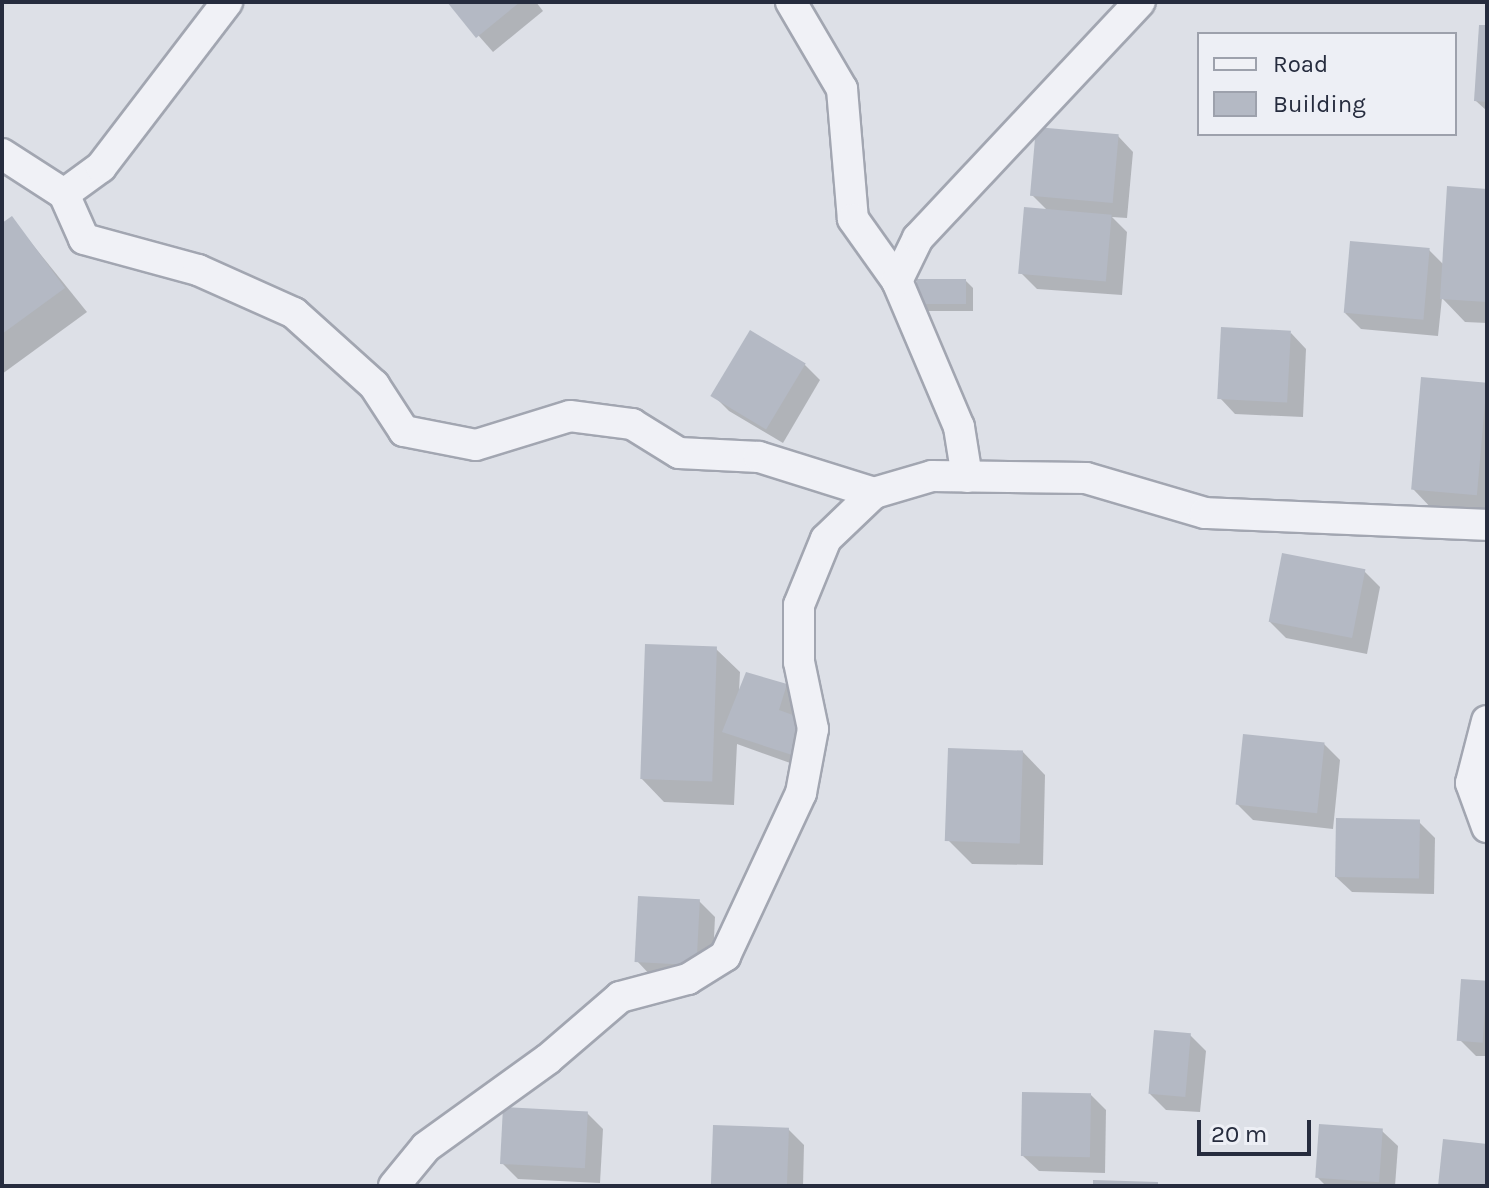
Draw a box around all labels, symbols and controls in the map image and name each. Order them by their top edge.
legend [1197,32,1457,136]
text: Road [1273,50,1328,78]
text: Building [1273,90,1366,118]
scale bar [1201,1104,1315,1154]
text: 20 m [1211,1120,1267,1148]

